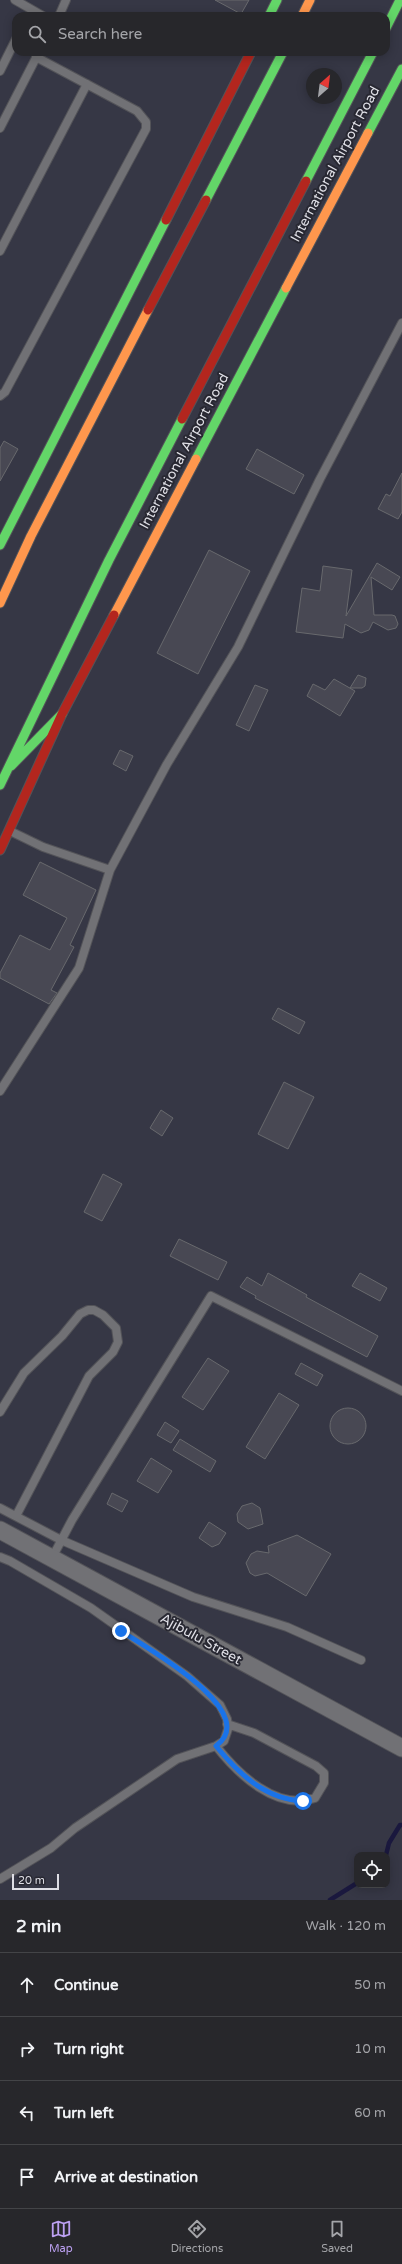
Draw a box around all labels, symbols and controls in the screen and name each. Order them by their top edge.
search box [12,12,390,56]
icon: search [26,23,48,45]
text: Search here [58,25,142,43]
north arrow [306,68,342,104]
street label: International Airport Road [287,83,383,245]
street label: International Airport Road [136,370,232,532]
street label: Ajibulu Street [157,1610,245,1669]
route end [112,1622,130,1640]
route start [294,1792,312,1810]
map controls [354,1852,390,1888]
button: locate [354,1852,390,1888]
scale bar [12,1872,59,1891]
text: 20 m [18,1874,45,1887]
text: 2 min [16,1916,61,1937]
text: Walk · 120 m [306,1918,386,1934]
icon: ahead [16,1974,38,1996]
text: Continue [54,1976,118,1994]
text: 50 m [354,1977,386,1993]
icon: right [16,2038,38,2060]
text: Turn right [54,2040,124,2058]
text: 10 m [354,2041,386,2057]
icon: left [16,2102,38,2124]
text: Turn left [54,2104,114,2122]
text: 60 m [354,2105,386,2121]
icon: arrive [16,2166,38,2188]
text: Arrive at destination [54,2168,198,2186]
tab: Map [49,2218,73,2255]
tab: Directions [171,2218,223,2255]
tab: Saved [321,2218,353,2255]

